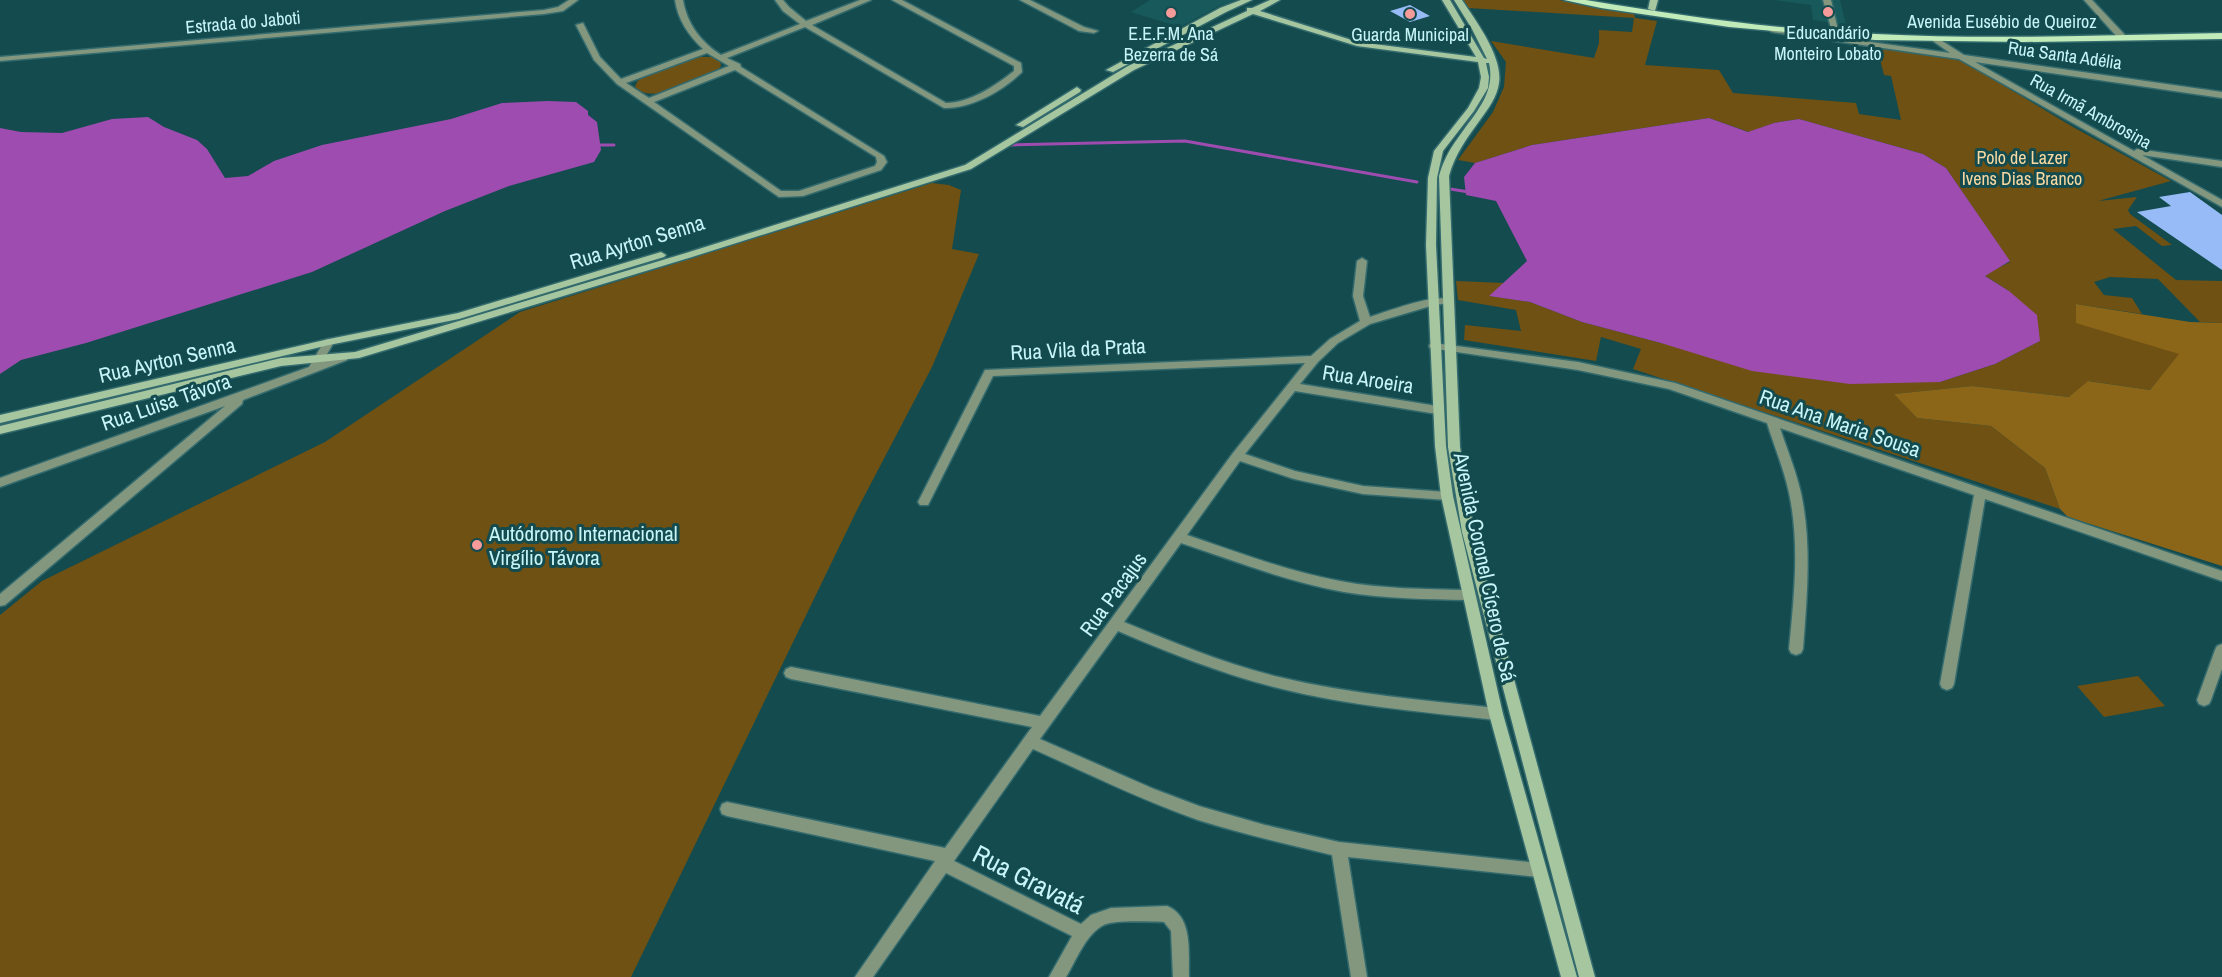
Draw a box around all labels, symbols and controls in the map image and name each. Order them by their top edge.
street label: Estrada do Jaboti [184,5,302,39]
marker: Educandário Monteiro Lobato [1821,5,1835,19]
marker: E.E.F.M. Ana Bezerra de Sá [1164,6,1178,20]
marker: Guarda Municipal [1403,7,1417,21]
street label: Avenida Eusébio de Queiroz [1906,9,2097,34]
place label: Educandário Monteiro Lobato [1774,20,1882,66]
place label: E.E.F.M. Ana Bezerra de Sá [1124,21,1218,67]
place label: Guarda Municipal [1351,22,1469,47]
street label: Rua Santa Adélia [2006,35,2124,75]
street label: Rua Irmã Ambrosina [2026,67,2156,155]
park label: Polo de Lazer Ivens Dias Branco [1962,145,2082,191]
street label: Rua Ayrton Senna [566,208,708,276]
street label: Rua Ayrton Senna [96,330,239,390]
street label: Rua Vila da Prata [1010,331,1147,367]
street label: Rua Aroeira [1320,357,1416,401]
street label: Rua Luisa Távora [97,366,235,438]
street label: Rua Ana Maria Sousa [1756,382,1925,464]
street label: Avenida Coronel Cícero de Sá [1446,449,1524,685]
place label: Autódromo Internacional Virgílio Távora [488,519,678,572]
marker: Autódromo Internacional Virgílio Távora [470,538,484,552]
street label: Rua Pacajus [1073,546,1153,642]
street label: Rua Gravatá [967,836,1091,922]

